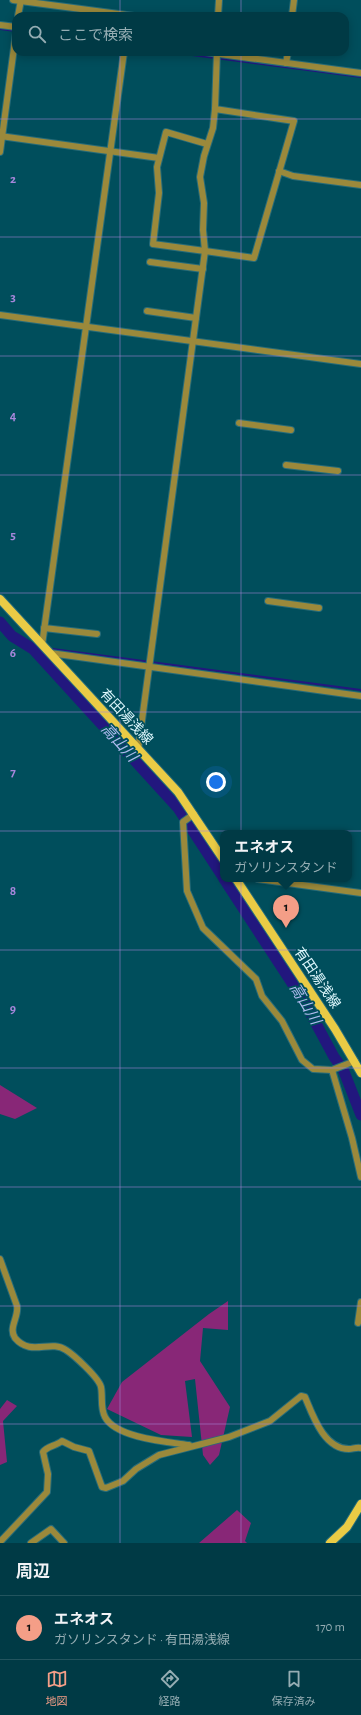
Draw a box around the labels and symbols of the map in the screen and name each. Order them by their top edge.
text: 2 [10,173,16,186]
text: 3 [10,291,16,304]
text: 4 [10,410,17,423]
text: 5 [10,529,16,542]
text: 6 [10,647,16,660]
street label: 有田湯浅線 [97,685,156,747]
water label: 高山川 [98,721,142,766]
text: 7 [10,766,16,779]
your location [206,772,226,792]
text: 8 [10,885,16,898]
pin: 1 [273,895,299,928]
street label: 有田湯浅線 [292,944,344,1011]
water label: 高山川 [287,980,325,1029]
text: 9 [10,1003,16,1016]

